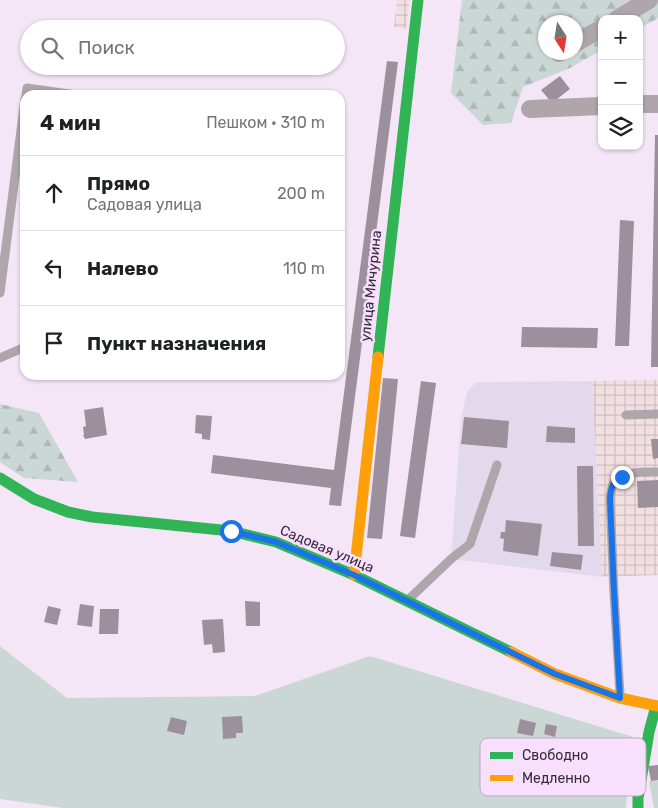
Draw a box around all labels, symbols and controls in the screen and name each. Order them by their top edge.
north arrow [538,15,583,60]
map controls [598,15,643,150]
button: + [598,15,643,60]
search box [20,20,345,75]
icon: search [38,34,66,62]
text: Поиск [78,36,135,59]
button: − [598,60,643,105]
button: layers [598,105,643,150]
text: 4 мин [40,110,101,135]
text: Пешком · 310 m [206,113,325,132]
text: Прямо [87,172,150,195]
icon: ahead [40,179,68,207]
text: 200 m [277,184,325,203]
text: Садовая улица [87,195,202,214]
street label: улица Мичурина [357,229,385,343]
icon: left [40,254,68,282]
text: Налево [87,257,159,280]
text: 110 m [283,259,325,278]
icon: arrive [40,329,68,357]
text: Пункт назначения [87,332,266,355]
route end [611,466,634,489]
route start [220,520,243,543]
street label: Садовая улица [277,522,377,576]
legend [480,738,646,796]
text: Свободно [522,747,588,764]
text: Медленно [522,770,590,787]

